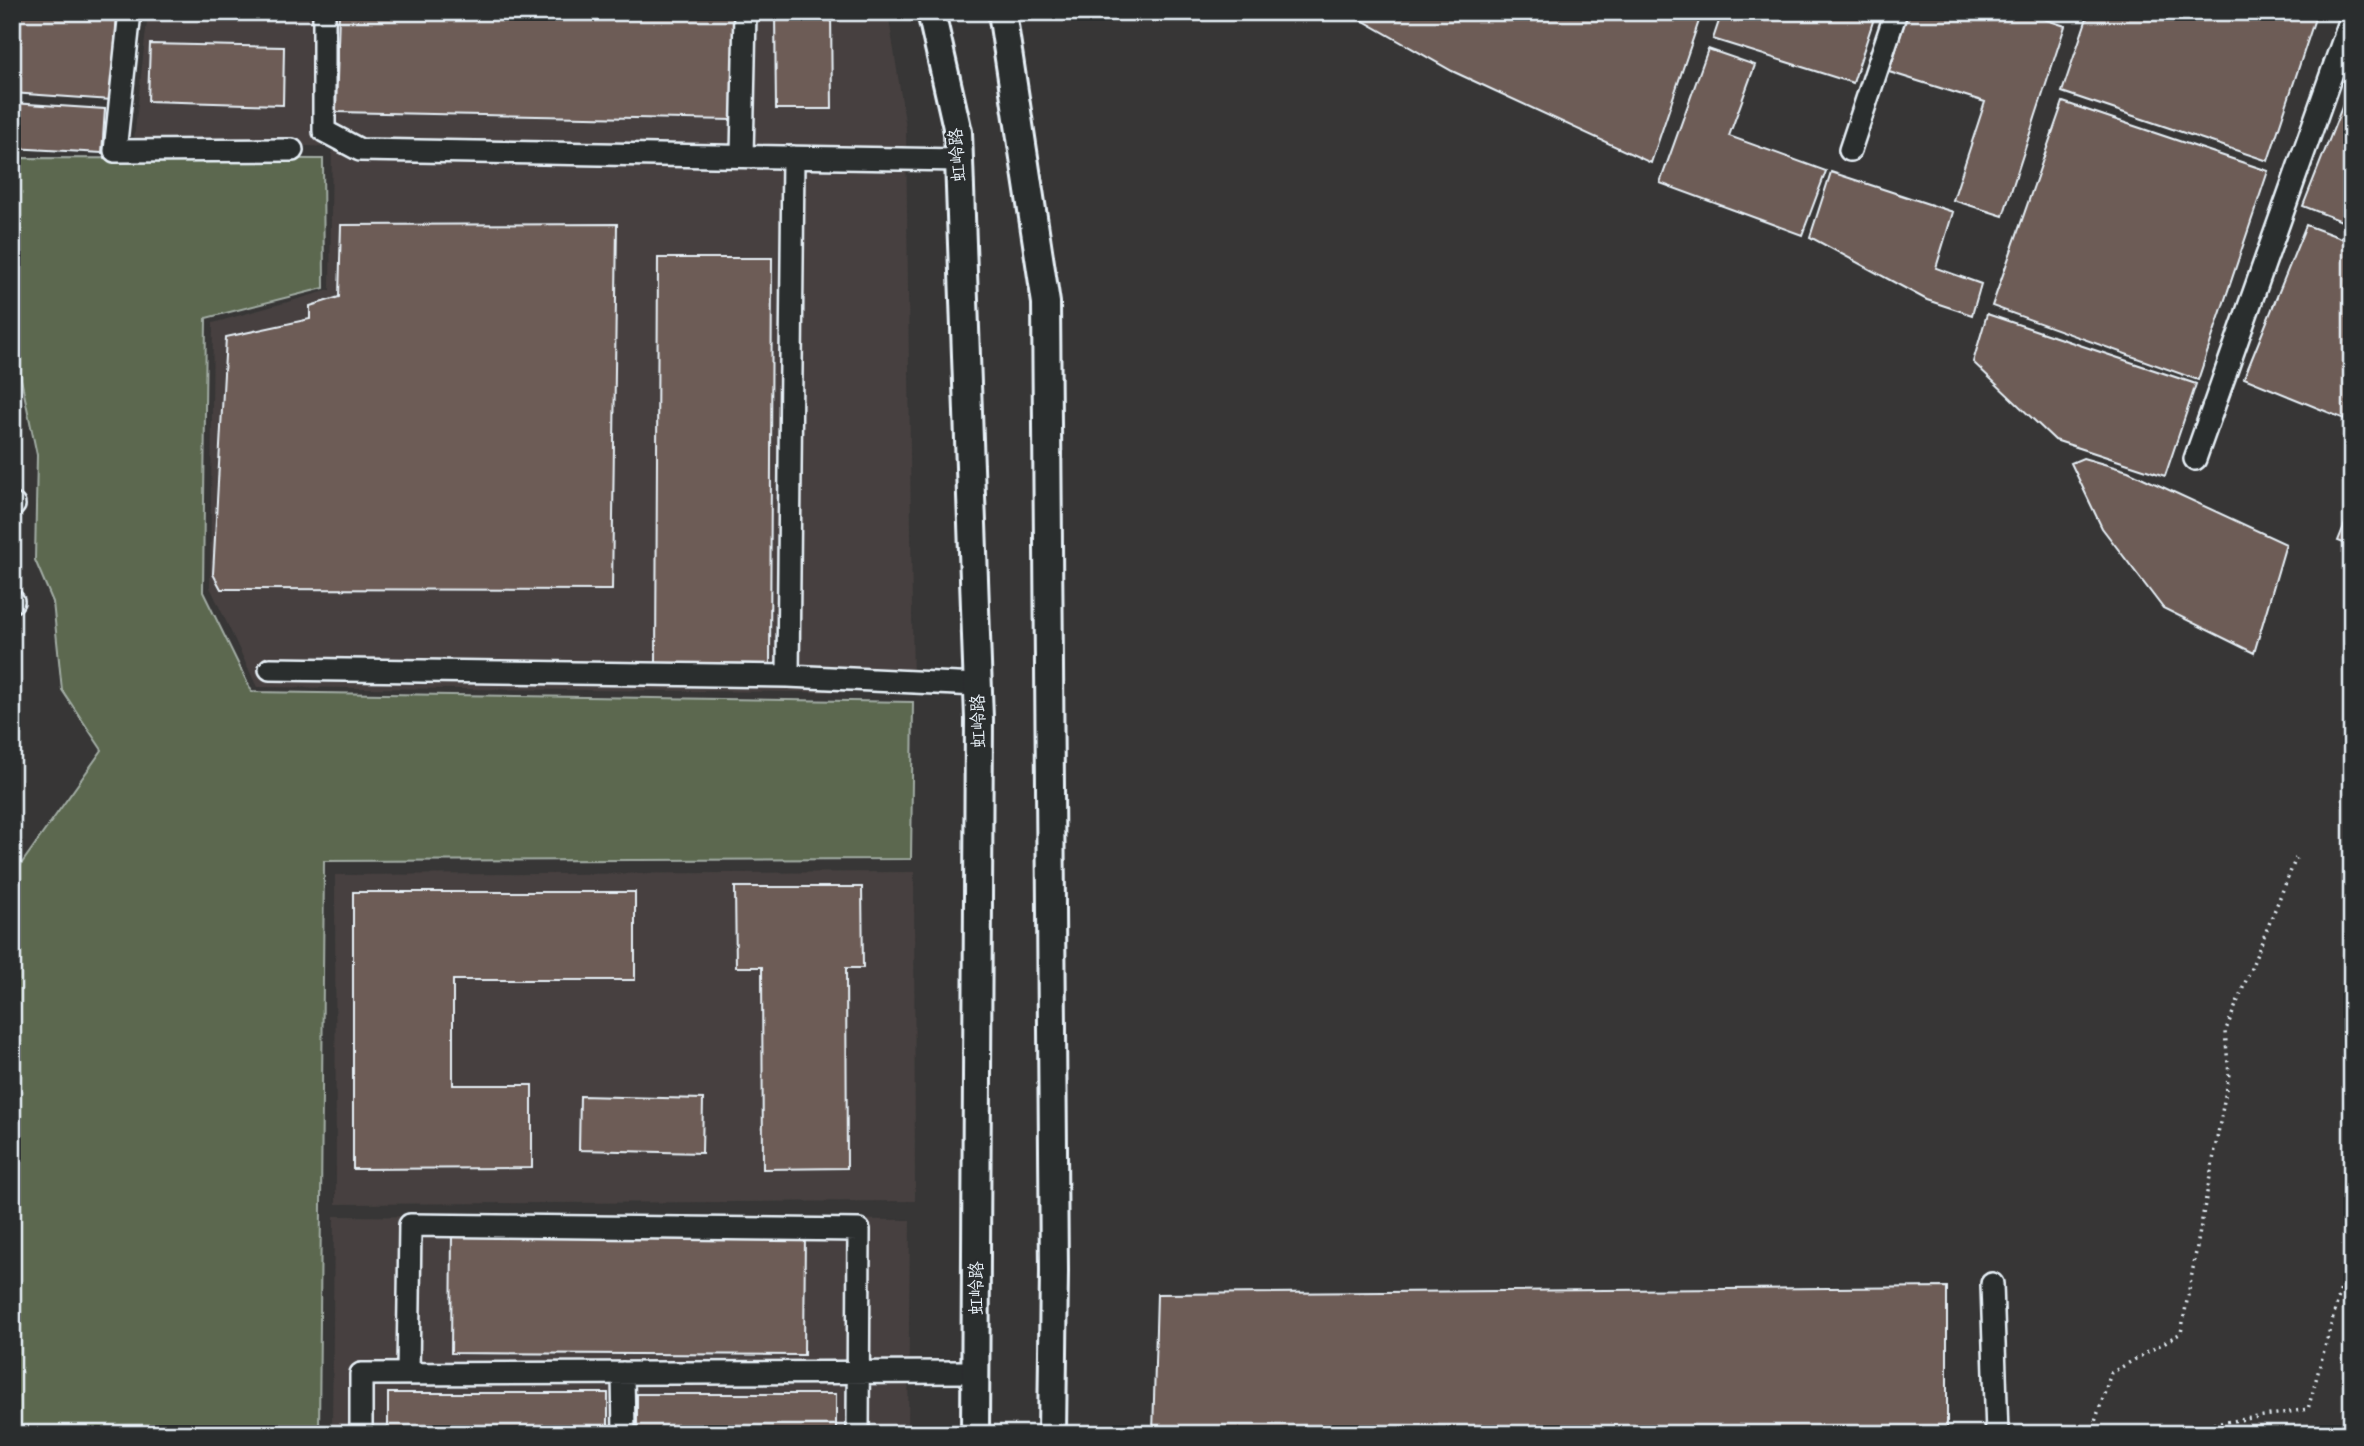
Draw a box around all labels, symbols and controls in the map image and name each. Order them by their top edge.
street label: 虹岭路 [943,127,971,183]
street label: 虹岭路 [966,694,990,748]
street label: 虹岭路 [964,1261,988,1315]

